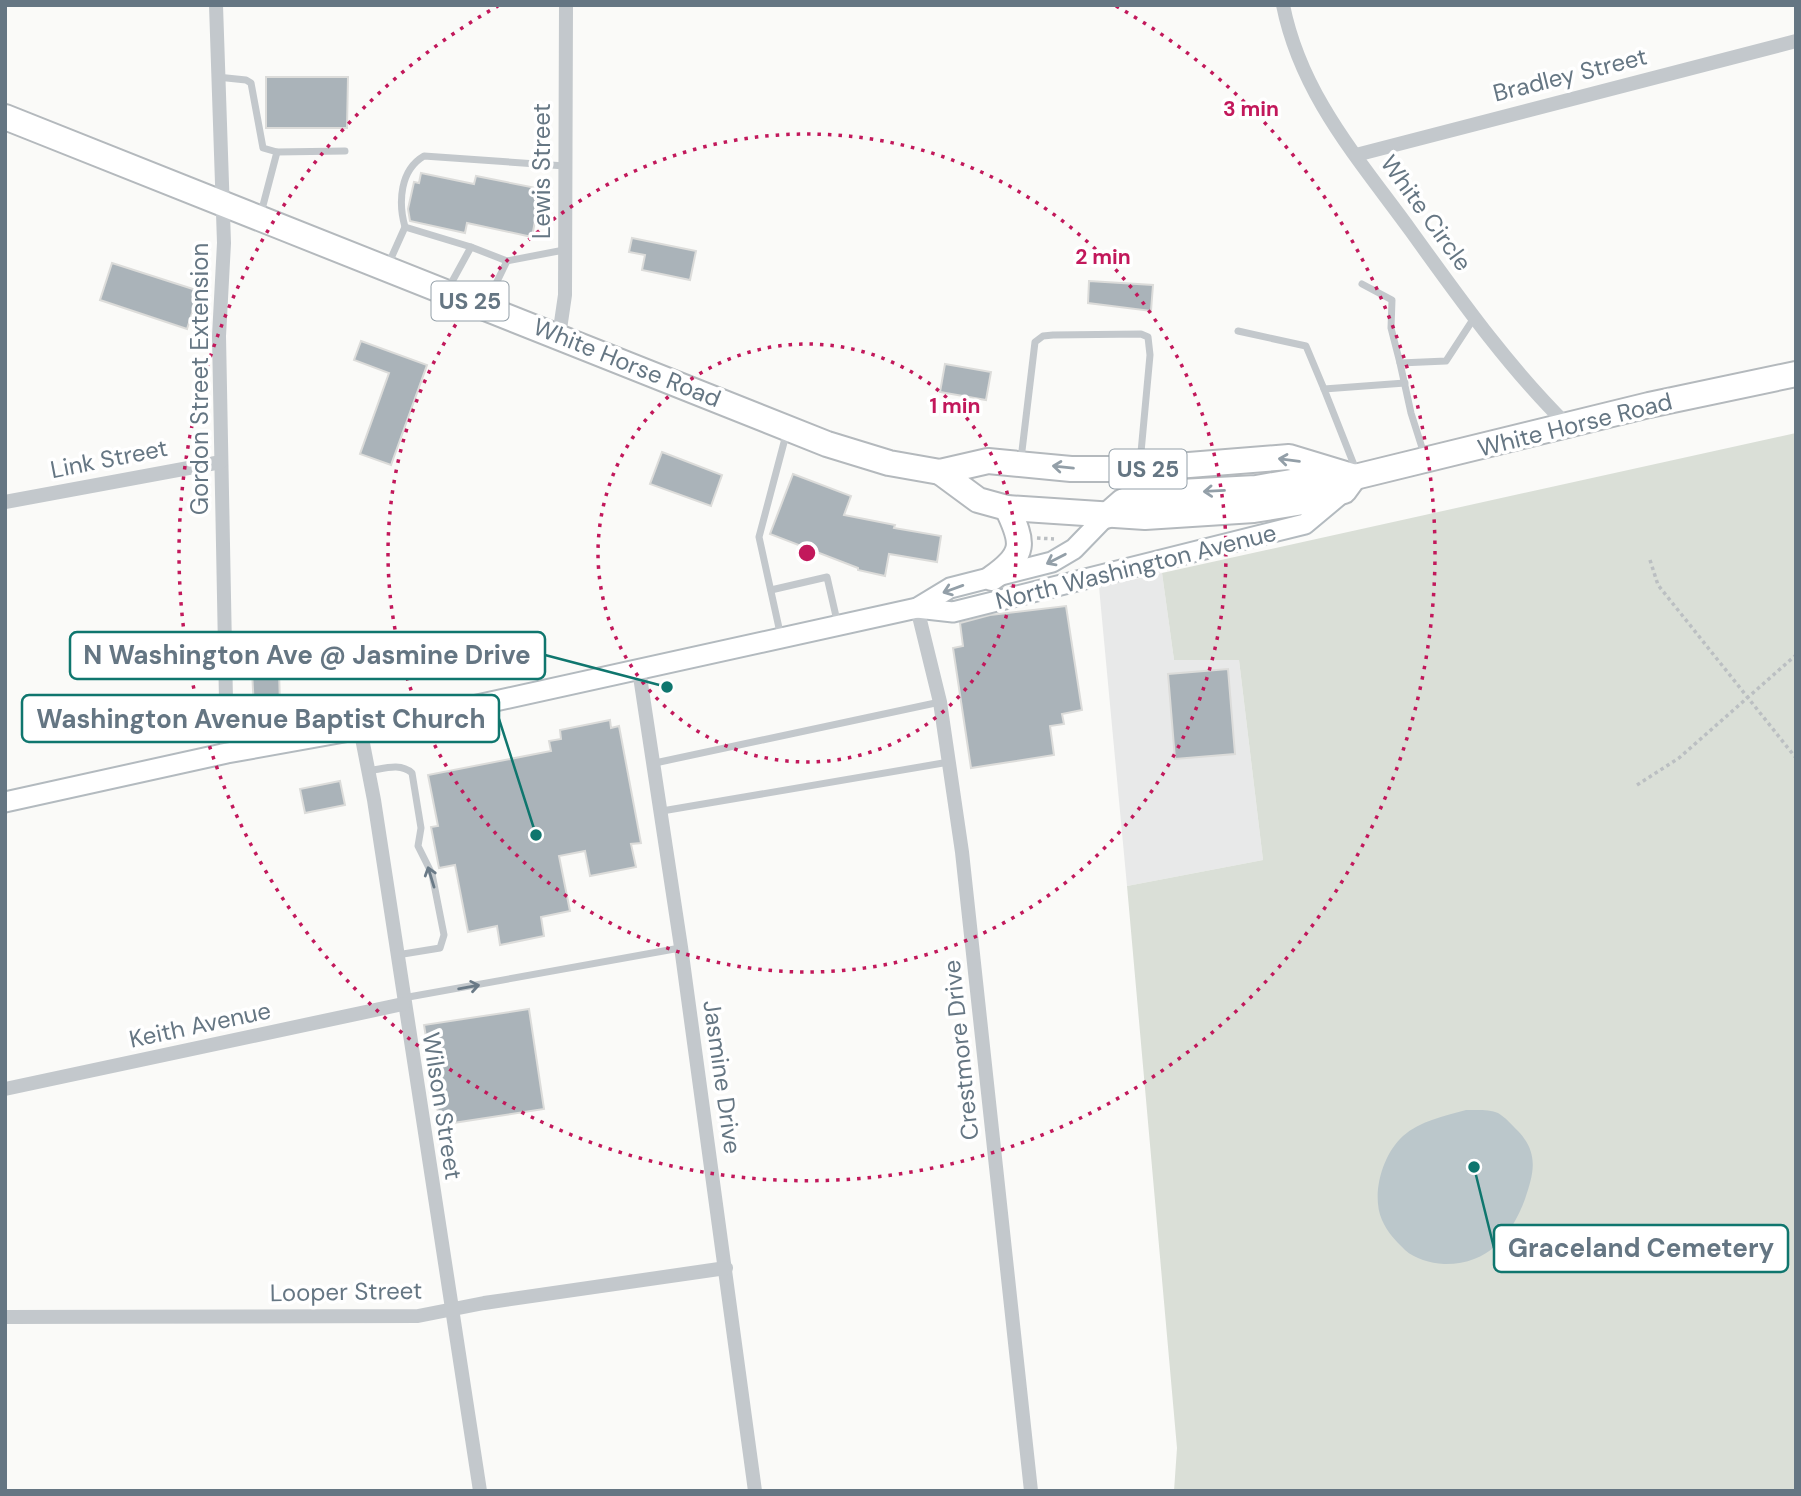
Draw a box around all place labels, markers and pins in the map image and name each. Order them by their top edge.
centre of rings [795,541,819,565]
callout: N Washington Ave @ Jasmine Drive [70,632,545,679]
callout: Washington Avenue Baptist Church [22,695,499,742]
callout: Graceland Cemetery [1494,1225,1788,1272]

